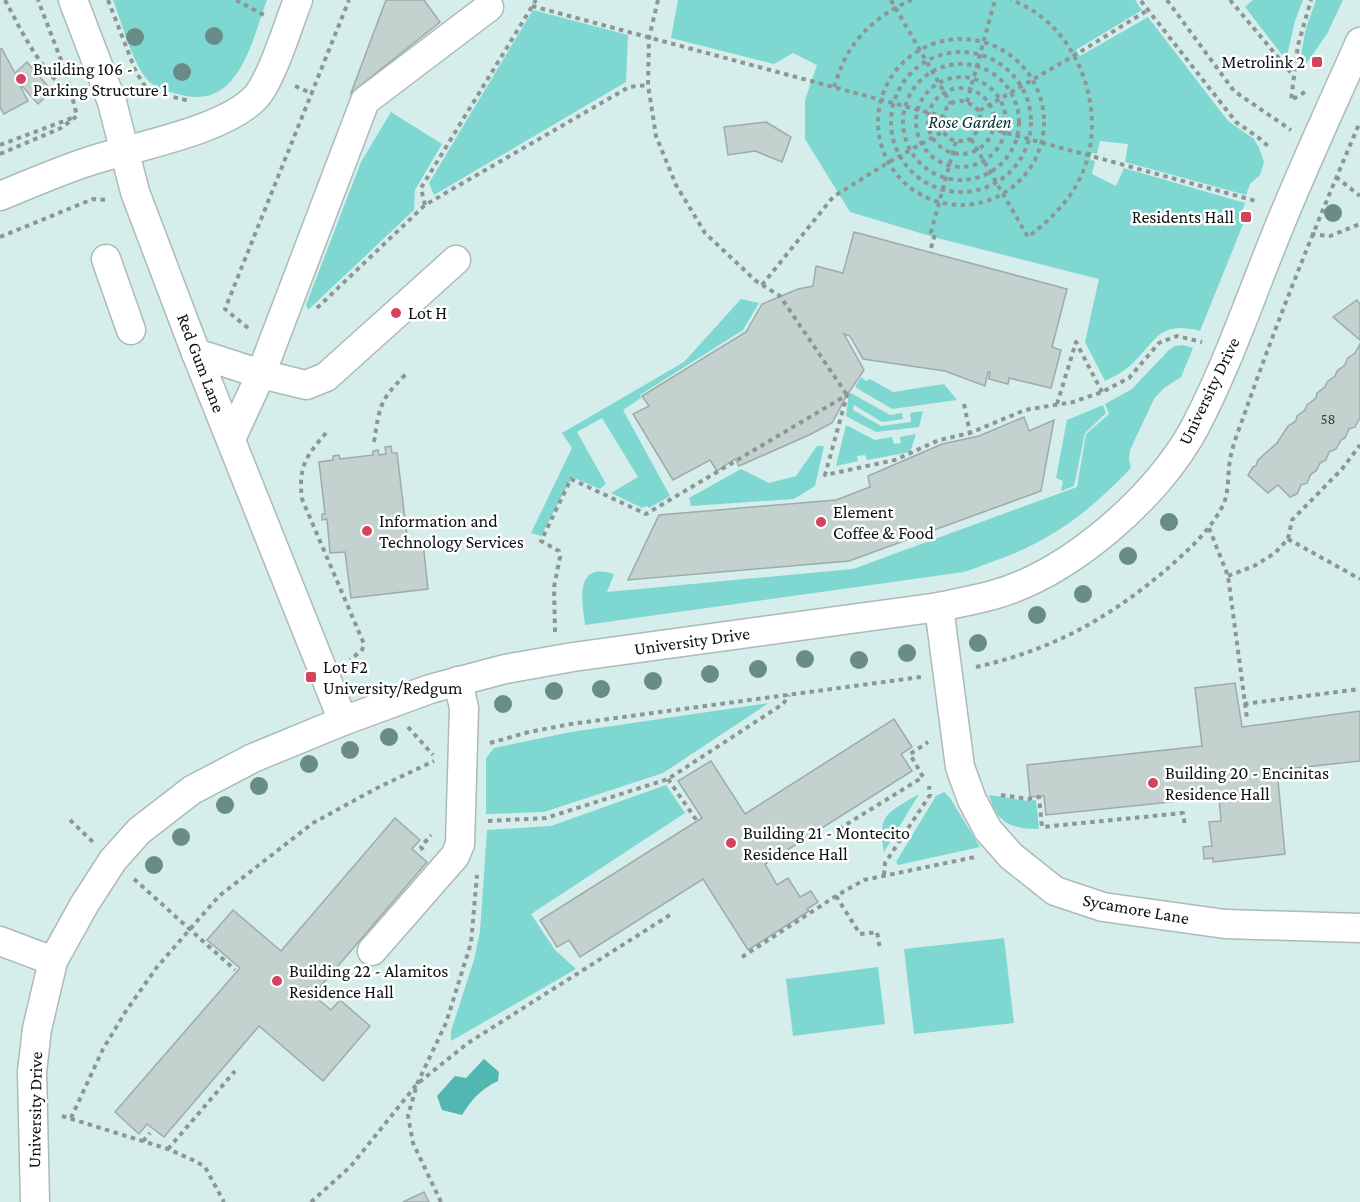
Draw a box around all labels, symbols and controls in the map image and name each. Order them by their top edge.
place label: Metrolink 2 [1222,52,1305,72]
marker: Metrolink 2 [1310,55,1324,69]
place label: Building 106 - Parking Structure 1 [33,59,168,100]
marker: Building 106 - Parking Structure 1 [14,72,28,86]
park label: Rose Garden [928,112,1012,132]
place label: Residents Hall [1132,207,1234,227]
marker: Residents Hall [1239,210,1253,224]
place label: Lot H [408,303,447,323]
marker: Lot H [389,306,403,320]
street label: Red Gum Lane [173,311,229,415]
street label: University Drive [1174,334,1244,448]
house number: 58 [1320,411,1336,427]
place label: Element Coffee & Food [833,502,934,543]
place label: Information and Technology Services [379,511,524,552]
marker: Element Coffee & Food [814,515,828,529]
marker: Information and Technology Services [360,524,374,538]
street label: University Drive [633,623,751,659]
place label: Lot F2 University/Redgum [323,657,463,698]
marker: Lot F2 University/Redgum [304,670,318,684]
place label: Building 20 - Encinitas Residence Hall [1165,763,1329,804]
marker: Building 20 - Encinitas Residence Hall [1146,776,1160,790]
place label: Building 21 - Montecito Residence Hall [743,823,910,864]
marker: Building 21 - Montecito Residence Hall [724,836,738,850]
street label: Sycamore Lane [1081,890,1191,928]
place label: Building 22 - Alamitos Residence Hall [289,961,448,1002]
marker: Building 22 - Alamitos Residence Hall [270,974,284,988]
street label: University Drive [24,1051,46,1169]

